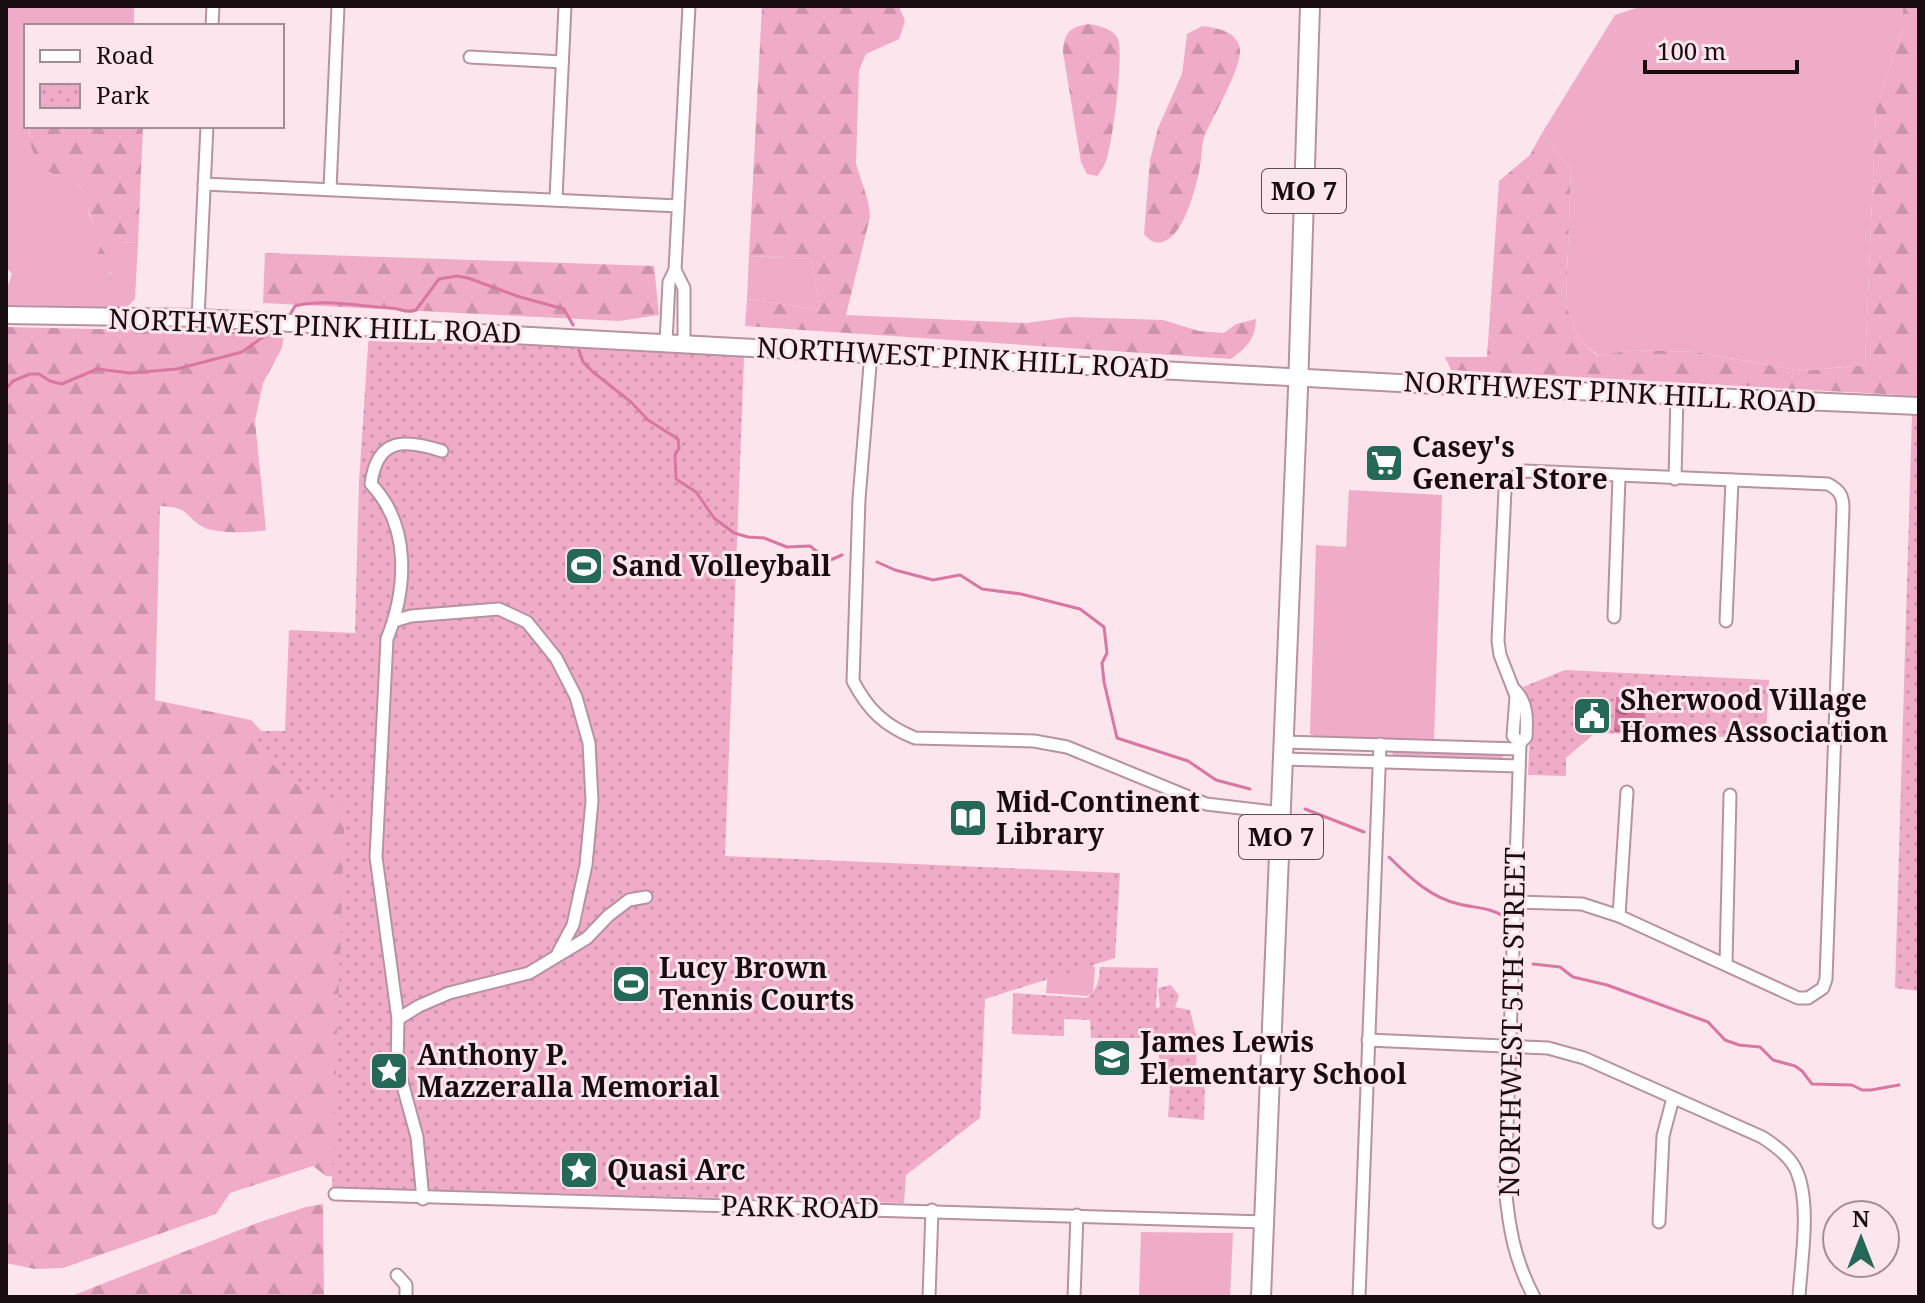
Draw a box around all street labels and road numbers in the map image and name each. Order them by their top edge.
road number: MO 7 [1262,169,1346,213]
street label: NORTHWEST PINK HILL ROAD [108,299,522,351]
street label: NORTHWEST PINK HILL ROAD [756,327,1170,387]
street label: NORTHWEST PINK HILL ROAD [1403,361,1817,421]
road number: MO 7 [1239,815,1323,859]
street label: NORTHWEST 5TH STREET [1489,847,1533,1197]
street label: PARK ROAD [720,1186,880,1226]

